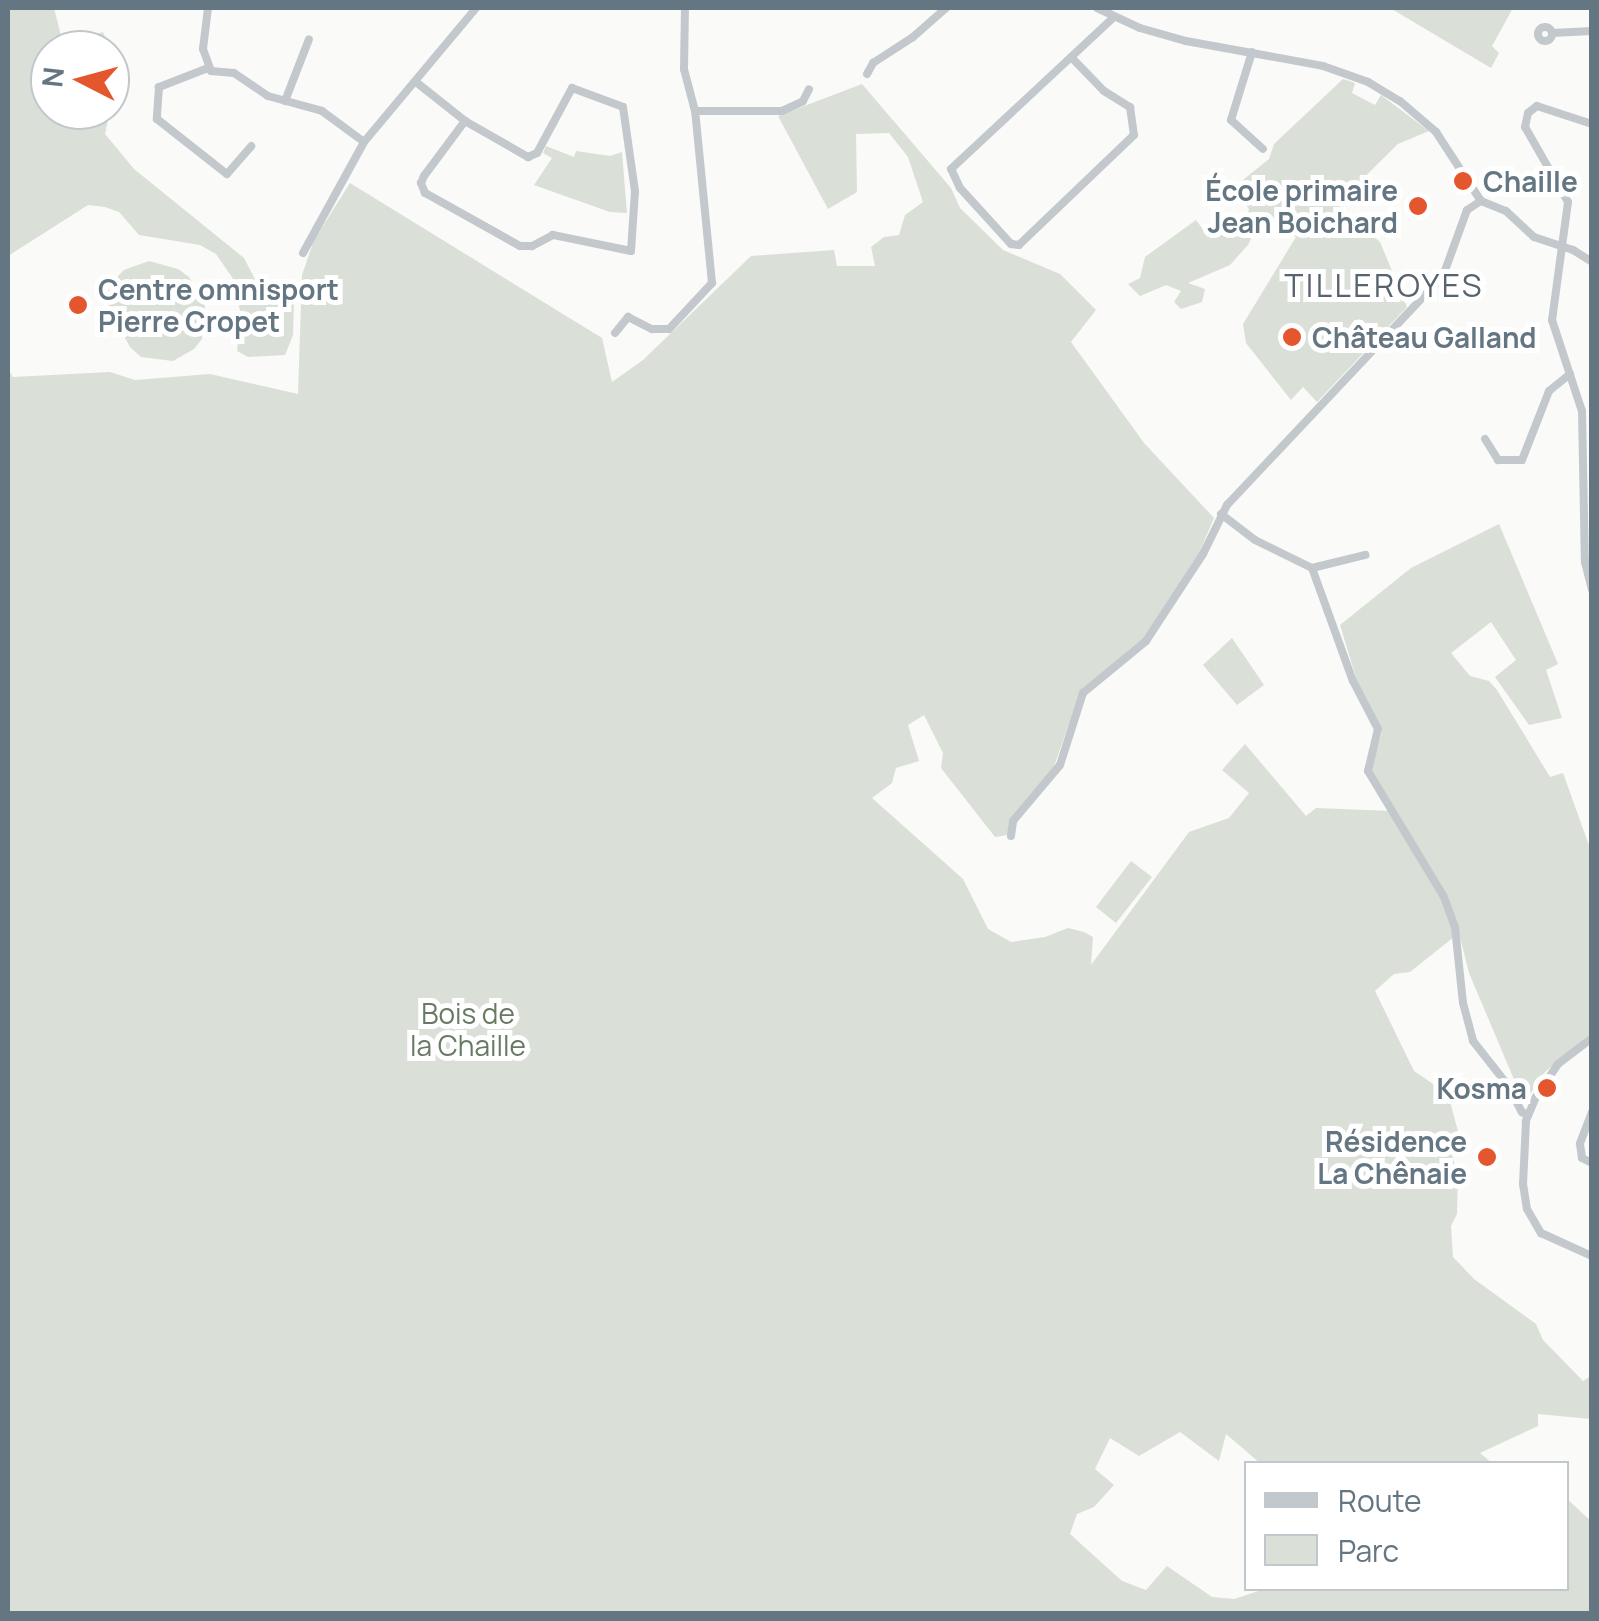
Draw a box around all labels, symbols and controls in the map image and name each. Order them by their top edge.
north arrow [30,30,130,130]
text: N [32,65,72,89]
place label: Chaille [1483,164,1578,198]
marker: Chaille [1452,170,1474,192]
place label: École primaire Jean Boichard [1205,173,1398,239]
marker: École primaire Jean Boichard [1407,195,1429,217]
district label: TILLEROYES [1284,266,1484,304]
place label: Centre omnisport Pierre Cropet [98,272,339,338]
marker: Centre omnisport Pierre Cropet [67,294,89,316]
place label: Château Galland [1312,320,1537,354]
marker: Château Galland [1281,326,1303,348]
park label: Bois de la Chaille [410,996,526,1062]
place label: Kosma [1437,1071,1527,1105]
marker: Kosma [1536,1077,1558,1099]
place label: Résidence La Chênaie [1317,1124,1467,1190]
marker: Résidence La Chênaie [1476,1146,1498,1168]
legend [1244,1461,1569,1591]
text: Route [1338,1480,1421,1521]
text: Parc [1338,1530,1399,1571]

